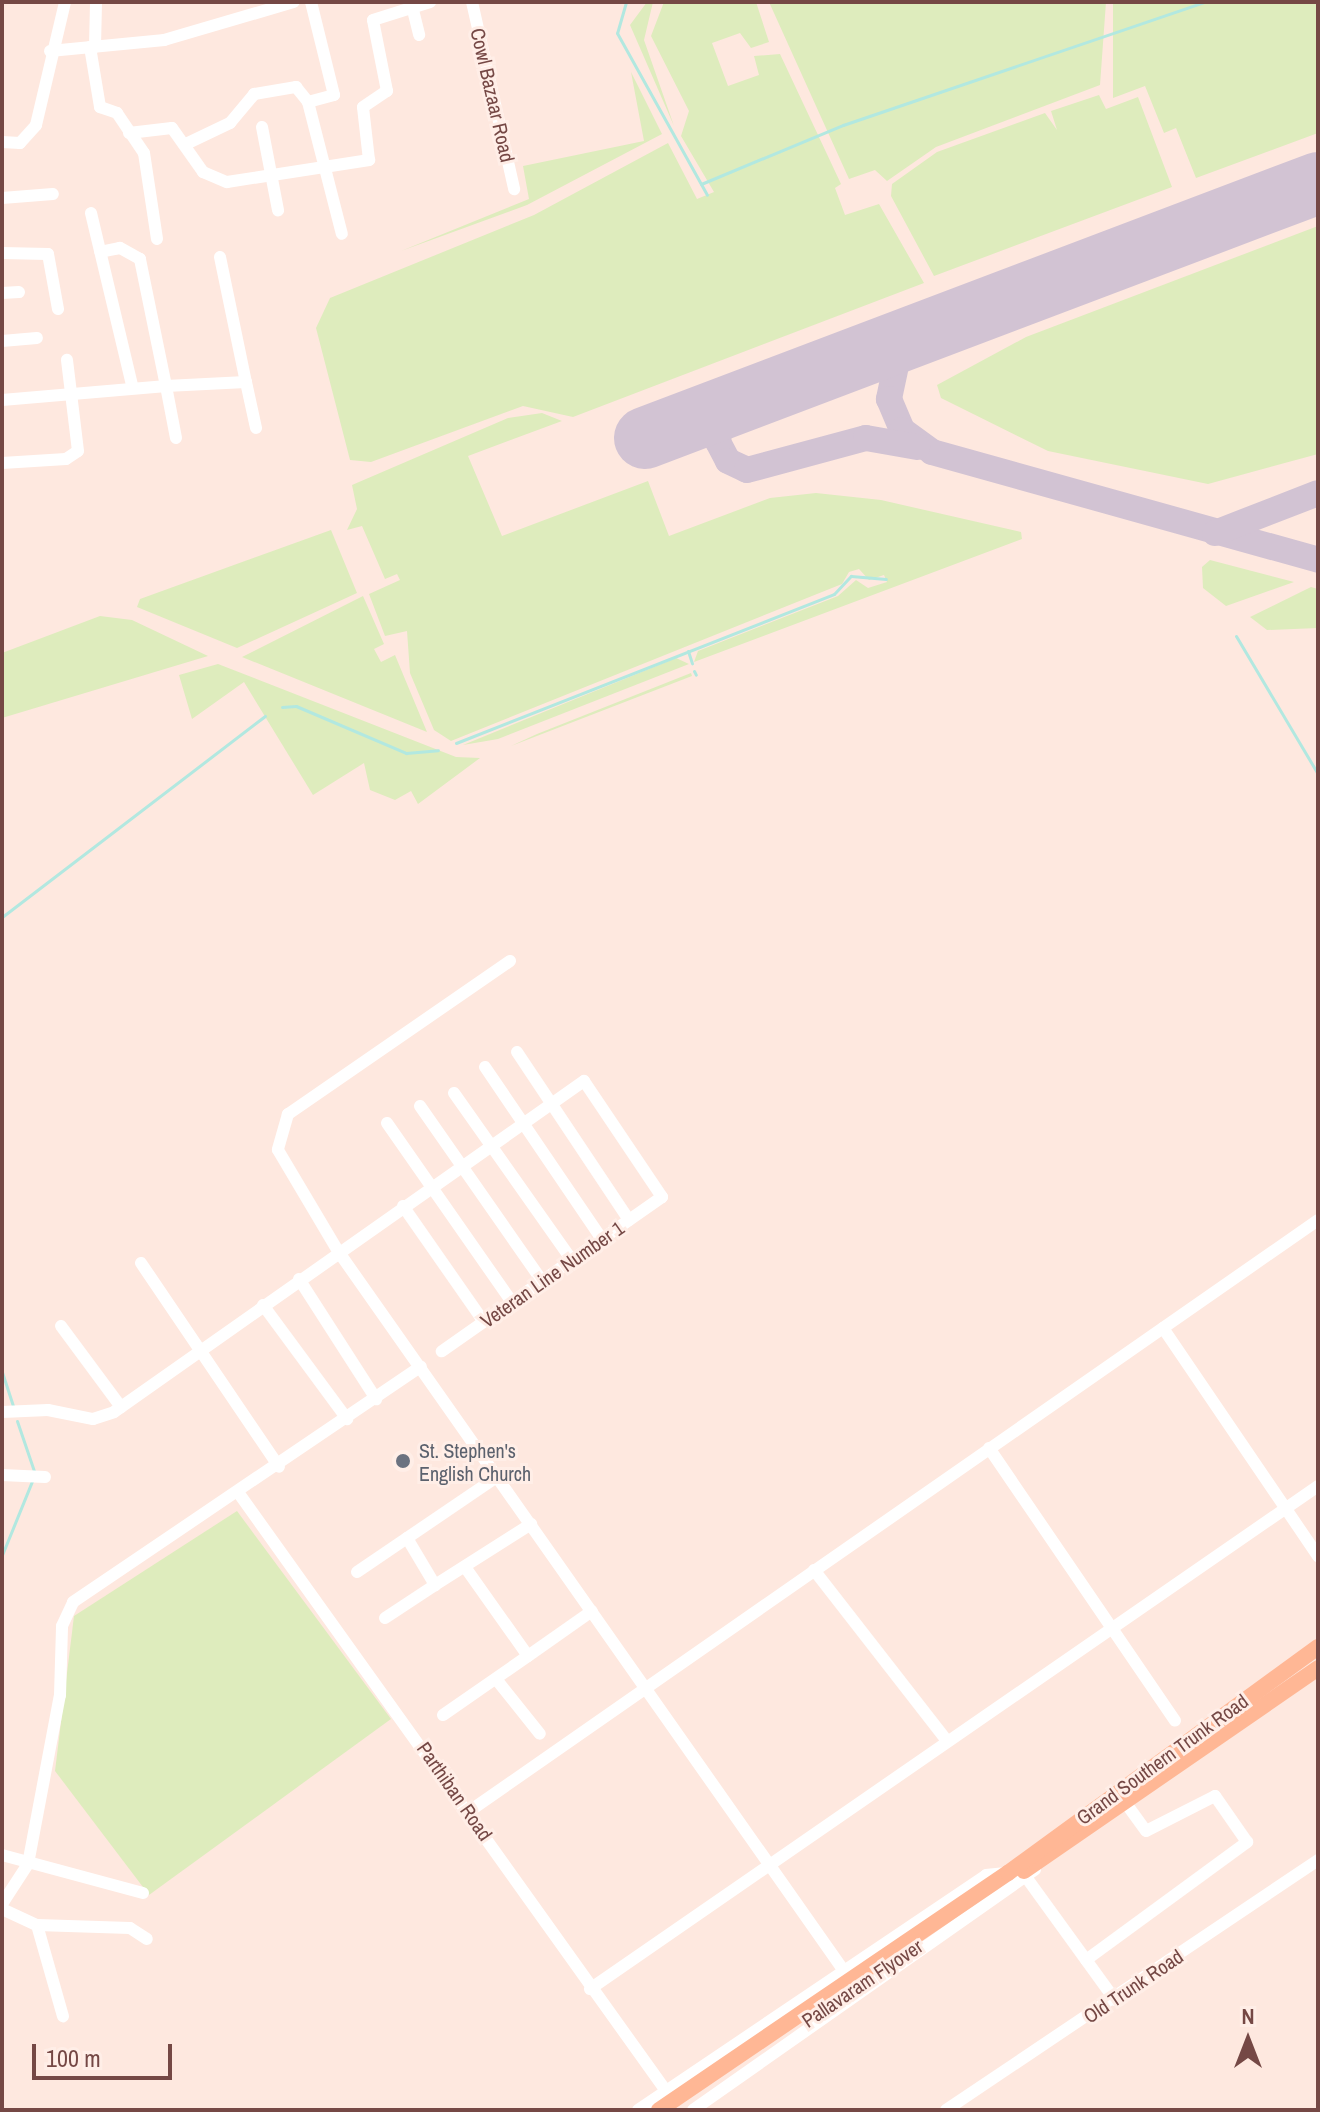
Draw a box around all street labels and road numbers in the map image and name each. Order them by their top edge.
street label: Cowl Bazaar Road [466,26,520,164]
street label: Veteran Line Number 1 [476,1216,628,1332]
street label: Grand Southern Trunk Road [1071,1689,1253,1829]
street label: Parthiban Road [412,1737,498,1845]
street label: Pallavaram Flyover [797,1934,927,2032]
street label: Old Trunk Road [1079,1944,1187,2028]

